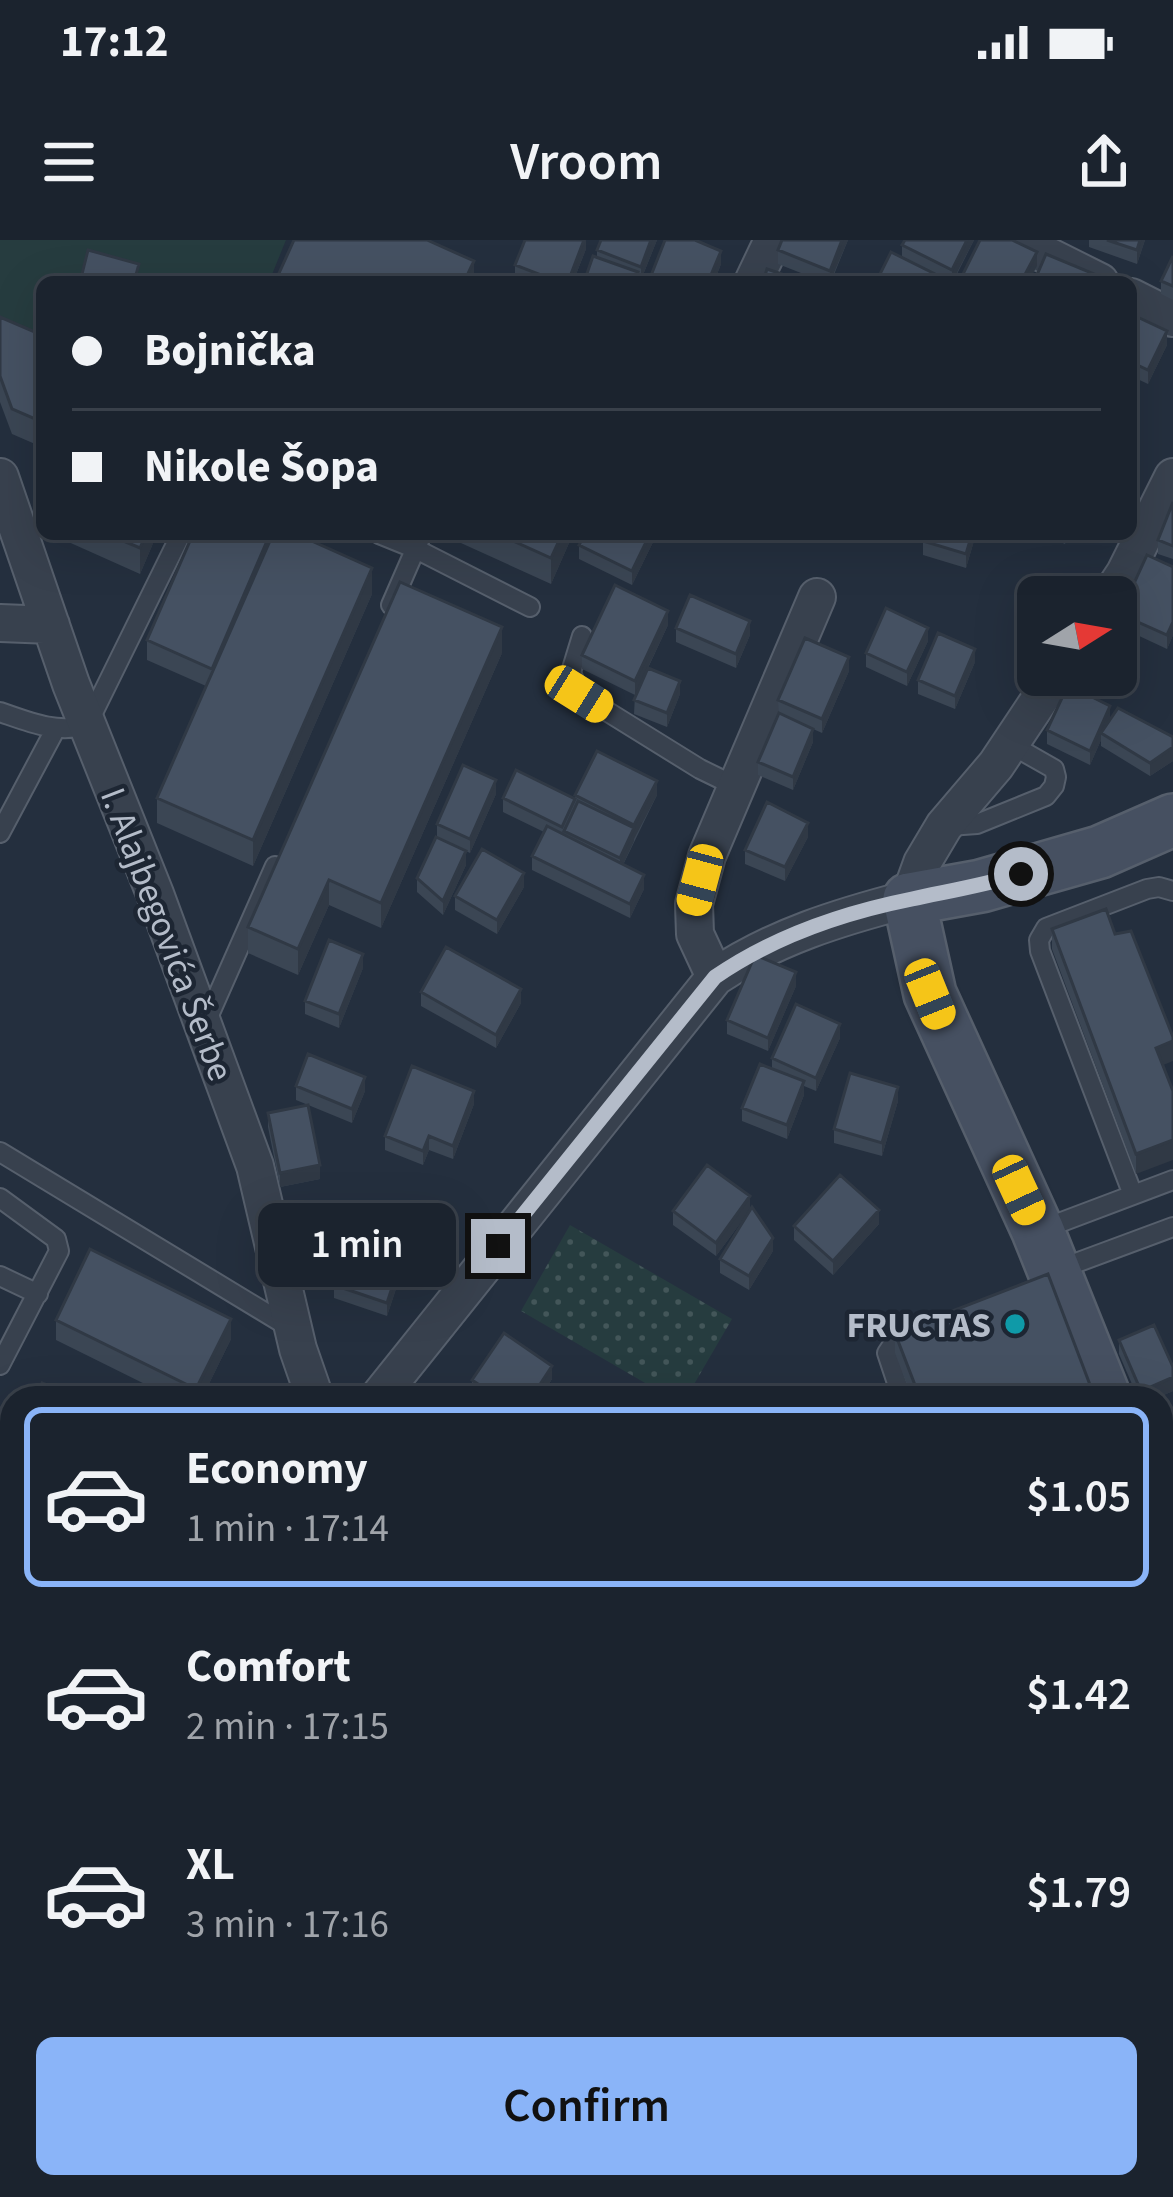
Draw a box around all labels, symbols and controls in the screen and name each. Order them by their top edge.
text: 17:12 [60,10,169,74]
text: Vroom [510,124,663,201]
icon: menu [36,129,102,195]
icon: share [1071,129,1137,195]
text: Bojnička [144,319,316,383]
text: Nikole Šopa [144,435,379,499]
north arrow [1017,576,1137,696]
map controls [1017,576,1137,696]
car [539,660,619,728]
street label: I. Alajbegovića Šerbe [87,781,246,1088]
car [673,841,727,919]
route start [994,847,1048,901]
car [900,954,960,1034]
car [987,1150,1051,1230]
callout: 1 min [258,1204,456,1288]
text: 1 min [311,1217,403,1273]
route end [471,1219,525,1273]
place label: FRUCTAS [846,1300,991,1351]
marker: FRUCTAS [1002,1311,1028,1337]
text: Economy [186,1437,368,1501]
icon: car [42,1443,150,1551]
text: $1.05 [1026,1465,1131,1529]
text: 1 min · 17:14 [186,1501,389,1557]
text: Comfort [186,1635,351,1699]
icon: car [42,1641,150,1749]
text: $1.42 [1026,1663,1131,1727]
text: 2 min · 17:15 [186,1699,389,1755]
text: XL [186,1833,235,1897]
icon: car [42,1839,150,1947]
text: $1.79 [1026,1861,1131,1925]
text: 3 min · 17:16 [186,1897,389,1953]
button: Confirm [36,2037,1137,2175]

